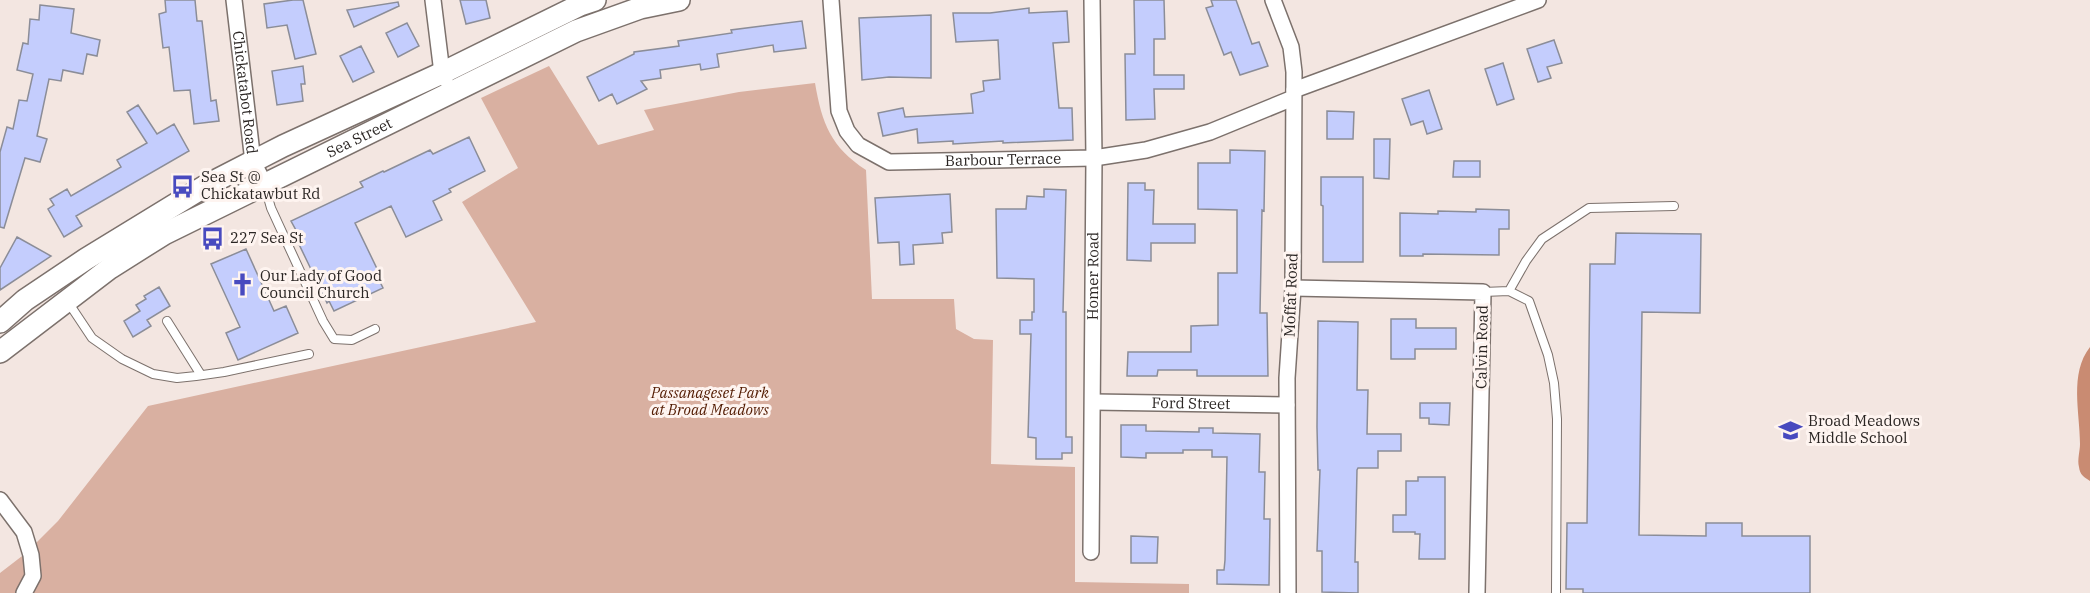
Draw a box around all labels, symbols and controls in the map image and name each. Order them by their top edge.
street label: Chickatabot Road [229,30,262,155]
street label: Sea Street [323,113,395,161]
street label: Barbour Terrace [945,149,1061,170]
place label: Sea St @ Chickatawbut Rd [201,167,320,203]
bus stop icon: Sea St @ Chickatawbut Rd [170,173,196,199]
bus stop icon: 227 Sea St [199,225,225,251]
place label: 227 Sea St [230,228,303,247]
street label: Homer Road [1083,232,1102,320]
street label: Moffat Road [1280,253,1301,337]
place label: Our Lady of Good Council Church [260,266,382,302]
church icon: Our Lady of Good Council Church [229,272,255,298]
street label: Calvin Road [1471,305,1492,389]
park label: Passanageset Park at Broad Meadows [650,383,769,419]
street label: Ford Street [1152,393,1230,413]
place label: Broad Meadows Middle School [1808,411,1920,447]
school or university icon: Broad Meadows Middle School [1777,417,1803,443]

